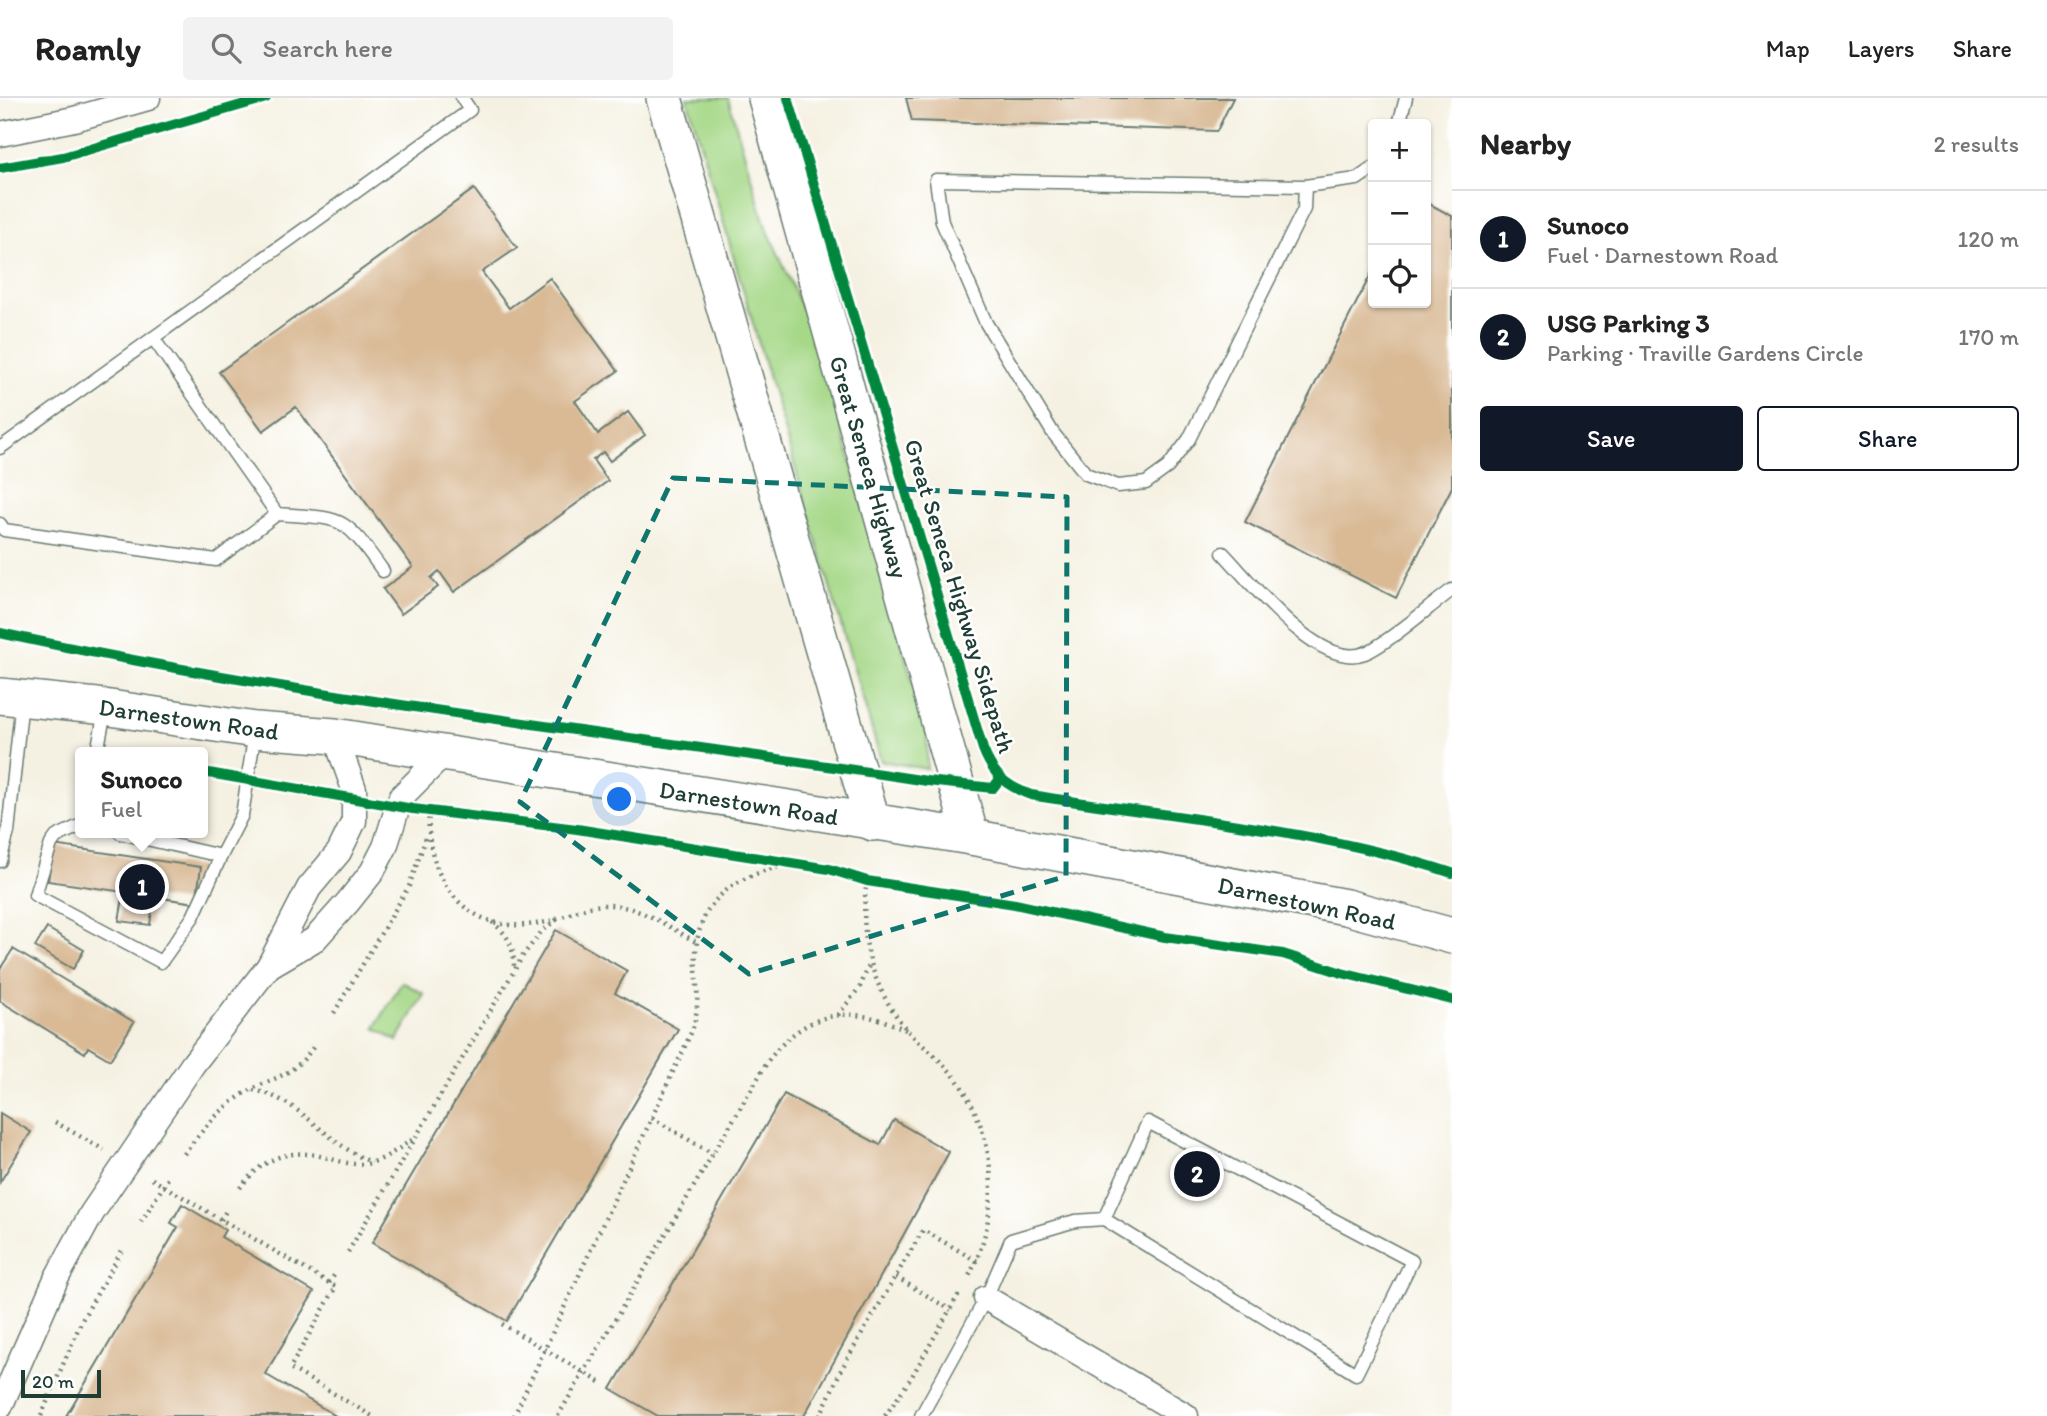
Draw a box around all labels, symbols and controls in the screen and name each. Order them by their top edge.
search box [183,17,673,80]
text: Roamly [35,29,141,68]
icon: search [207,29,245,67]
text: Search here [263,32,393,64]
text: Map [1766,34,1810,63]
text: Layers [1848,34,1915,63]
text: Share [1953,34,2012,63]
map controls [1368,119,1431,308]
button: + [1368,119,1431,182]
text: Nearby [1480,125,1571,162]
text: 2 results [1933,130,2019,158]
button: − [1368,182,1431,245]
text: Sunoco [1547,209,1629,241]
text: 1 [1498,225,1508,253]
text: 120 m [1958,225,2019,253]
text: Fuel · Darnestown Road [1547,241,1778,269]
button: locate [1368,245,1431,308]
text: USG Parking 3 [1547,307,1710,339]
text: 2 [1497,323,1509,351]
text: 170 m [1958,323,2019,351]
text: Parking · Traville Gardens Circle [1547,339,1863,367]
street label: Great Seneca Highway [823,352,915,582]
button: Save [1480,406,1743,471]
button: Share [1757,406,2019,471]
street label: Great Seneca Highway Sidepath [898,436,1022,757]
street label: Darnestown Road [97,692,281,746]
popup [75,747,208,838]
text: Sunoco [101,763,182,795]
street label: Darnestown Road [657,775,841,831]
your location [602,782,636,816]
text: Fuel [101,795,142,823]
pin: 1 [119,861,165,913]
street label: Darnestown Road [1215,870,1399,936]
pin: 2 [1174,1148,1220,1200]
scale bar [21,1367,102,1399]
text: 20 m [32,1370,74,1393]

